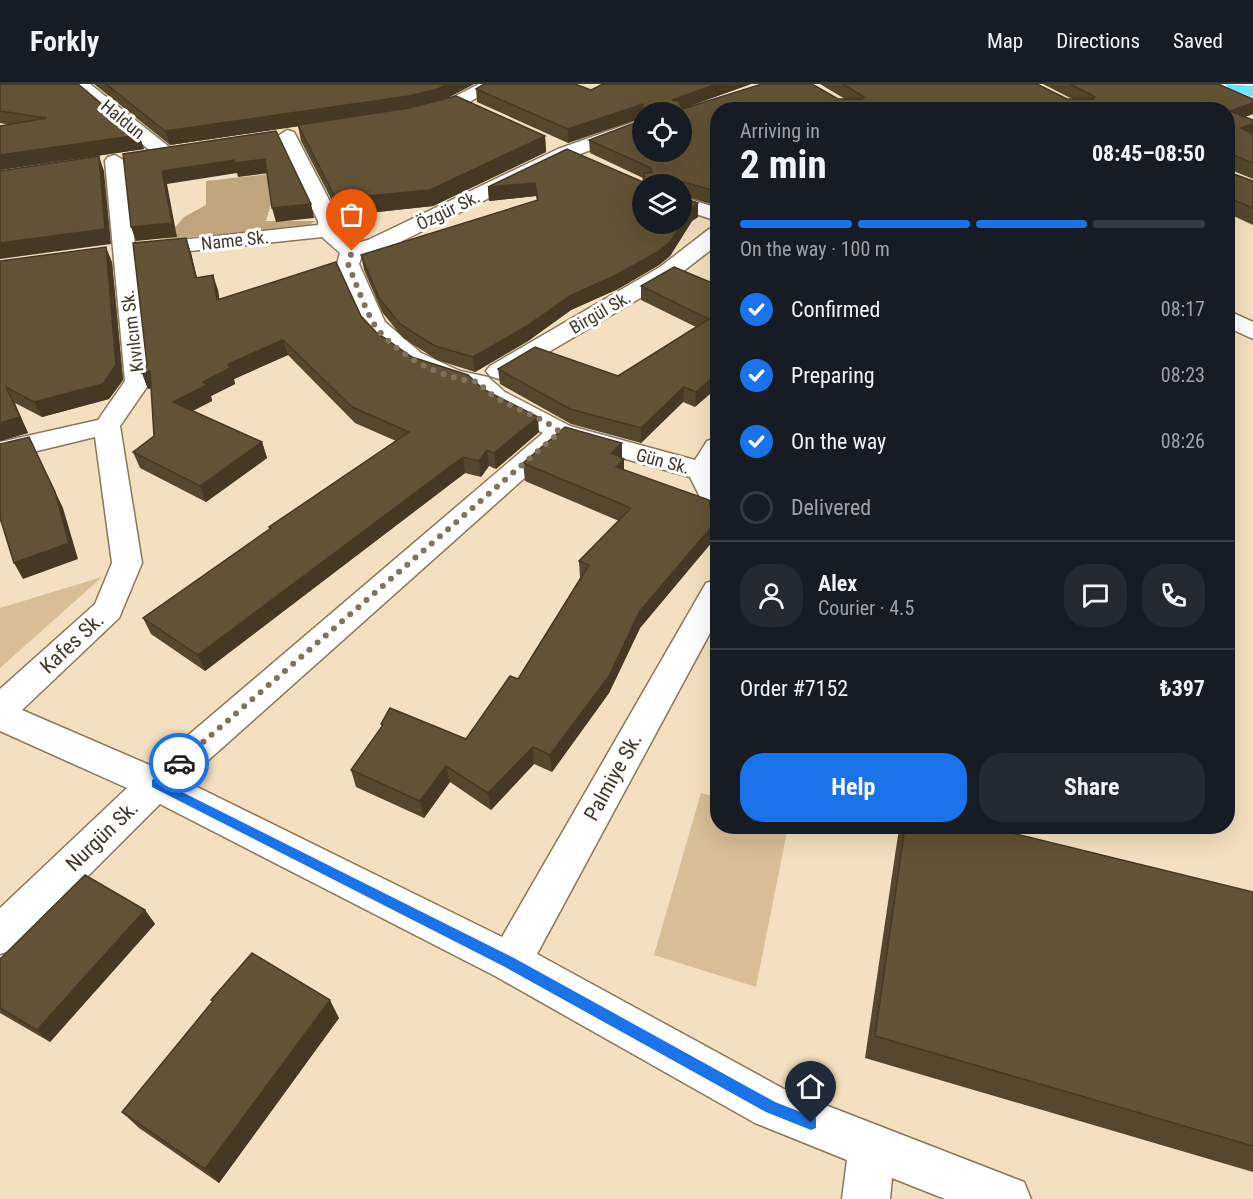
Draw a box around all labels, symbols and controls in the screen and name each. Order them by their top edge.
text: Forkly [30,25,99,58]
text: Map [987,29,1023,53]
text: Directions [1056,29,1140,53]
text: Saved [1173,29,1223,53]
street label: Haldun [97,95,149,143]
map controls [632,102,692,234]
button: locate [632,102,692,162]
text: Arriving in [740,119,820,143]
text: 08:45–08:50 [1092,141,1205,166]
text: 2 min [740,142,827,188]
button: layers [632,174,692,234]
street label: Özgür Sk. [413,186,483,234]
pin [326,189,377,251]
icon: bag [335,198,368,231]
street label: Name Sk. [200,226,270,254]
text: On the way · 100 m [740,237,890,261]
street label: Birgül Sk. [566,286,634,338]
street label: Kıvılcım Sk. [117,289,147,373]
icon: check [740,293,773,326]
text: Confirmed [791,297,880,322]
text: 08:17 [1161,297,1205,321]
icon: check [740,359,773,392]
text: Preparing [791,363,875,388]
text: 08:23 [1161,363,1205,387]
icon: check [740,425,773,458]
text: On the way [791,429,886,454]
text: 08:26 [1161,429,1205,453]
street label: Gün Sk. [634,444,692,478]
text: Delivered [791,495,871,520]
button: person [740,564,803,627]
button: chat [1064,564,1127,627]
button: phone [1142,564,1205,627]
text: Alex [818,571,857,596]
text: Courier · 4.5 [818,596,914,620]
street label: Kafes Sk. [35,608,109,678]
text: Order #7152 [740,676,848,701]
text: ₺397 [1160,676,1205,701]
street label: Palmiye Sk. [579,729,647,825]
courier [149,733,209,793]
icon: car [163,747,196,780]
button: Help [740,753,967,822]
button: Share [979,753,1205,822]
street label: Nurgün Sk. [61,796,143,876]
pin [785,1061,836,1123]
icon: home [794,1070,827,1103]

